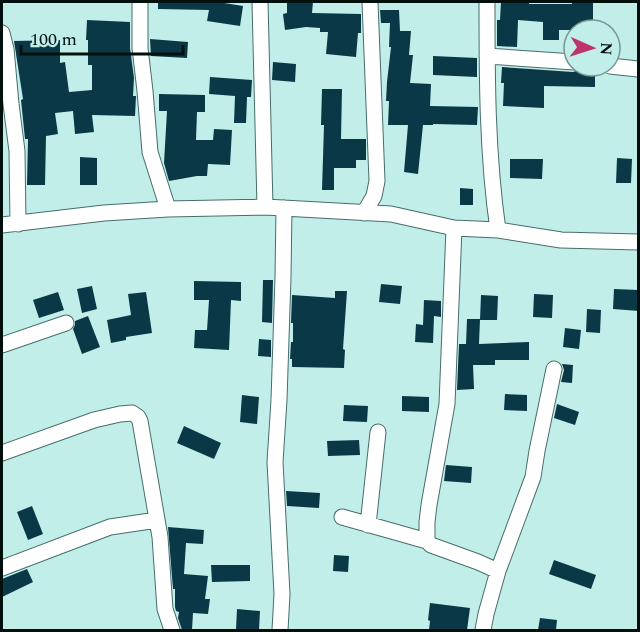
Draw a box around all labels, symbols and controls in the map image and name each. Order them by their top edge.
scale bar [21,18,183,56]
north arrow [562,18,622,78]
text: 100 m [30,26,77,53]
text: N [594,42,618,56]

